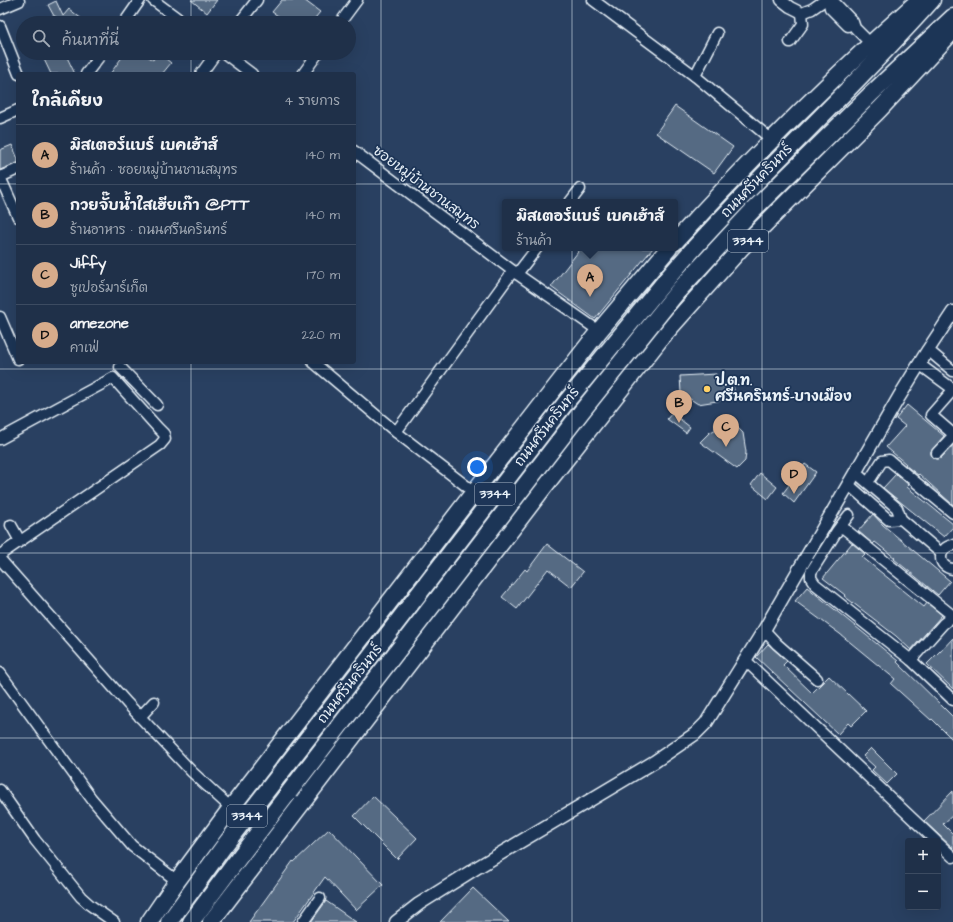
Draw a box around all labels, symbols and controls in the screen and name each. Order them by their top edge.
search box [16,16,356,60]
icon: search [30,27,52,49]
text: ค้นหาที่นี่ [62,30,119,51]
text: ใกล้เคียง [32,89,103,113]
text: 4 รายการ [284,92,340,110]
text: มิสเตอร์แบร์ เบคเฮ้าส์ [70,135,217,156]
street label: ถนนศรีนครินทร์ [716,139,798,222]
street label: ซอยหมู่บ้านชานสมุทร [368,141,484,235]
text: A [41,146,49,164]
text: 140 m [306,146,340,164]
text: ร้านค้า · ซอยหมู่บ้านชานสมุทร [70,161,238,179]
text: กวยจั๊บน้ำใสเฮียเก๊า @PTT [70,195,249,216]
popup [502,199,678,251]
text: B [40,206,50,224]
text: 140 m [306,206,340,224]
text: มิสเตอร์แบร์ เบคเฮ้าส์ [516,206,664,227]
text: ร้านอาหาร · ถนนศรีนครินทร์ [70,221,227,239]
road number: 3344 [728,230,768,252]
text: ร้านค้า [516,232,552,250]
text: Jiffy [70,253,106,274]
pin: A [577,264,603,297]
text: C [40,266,50,284]
text: 170 m [307,266,340,284]
text: ซูเปอร์มาร์เก็ต [70,279,148,297]
text: amezone [70,313,129,334]
text: D [41,326,49,344]
text: 220 m [302,326,340,344]
text: คาเฟ่ [70,339,99,357]
place label: ป.ต.ท. ศรีนครินทร์-บางเมือง [715,371,852,407]
street label: ถนนศรีนครินทร์ [510,383,585,471]
marker: ป.ต.ท. ศรีนครินทร์-บางเมือง [702,384,712,394]
pin: B [666,390,692,423]
pin: C [713,414,739,447]
your location [467,457,487,477]
pin: D [781,461,807,494]
road number: 3344 [475,483,515,505]
street label: ถนนศรีนครินทร์ [313,640,388,728]
road number: 3344 [227,805,267,827]
map controls [905,838,941,910]
button: + [905,838,941,874]
button: − [905,874,941,910]

